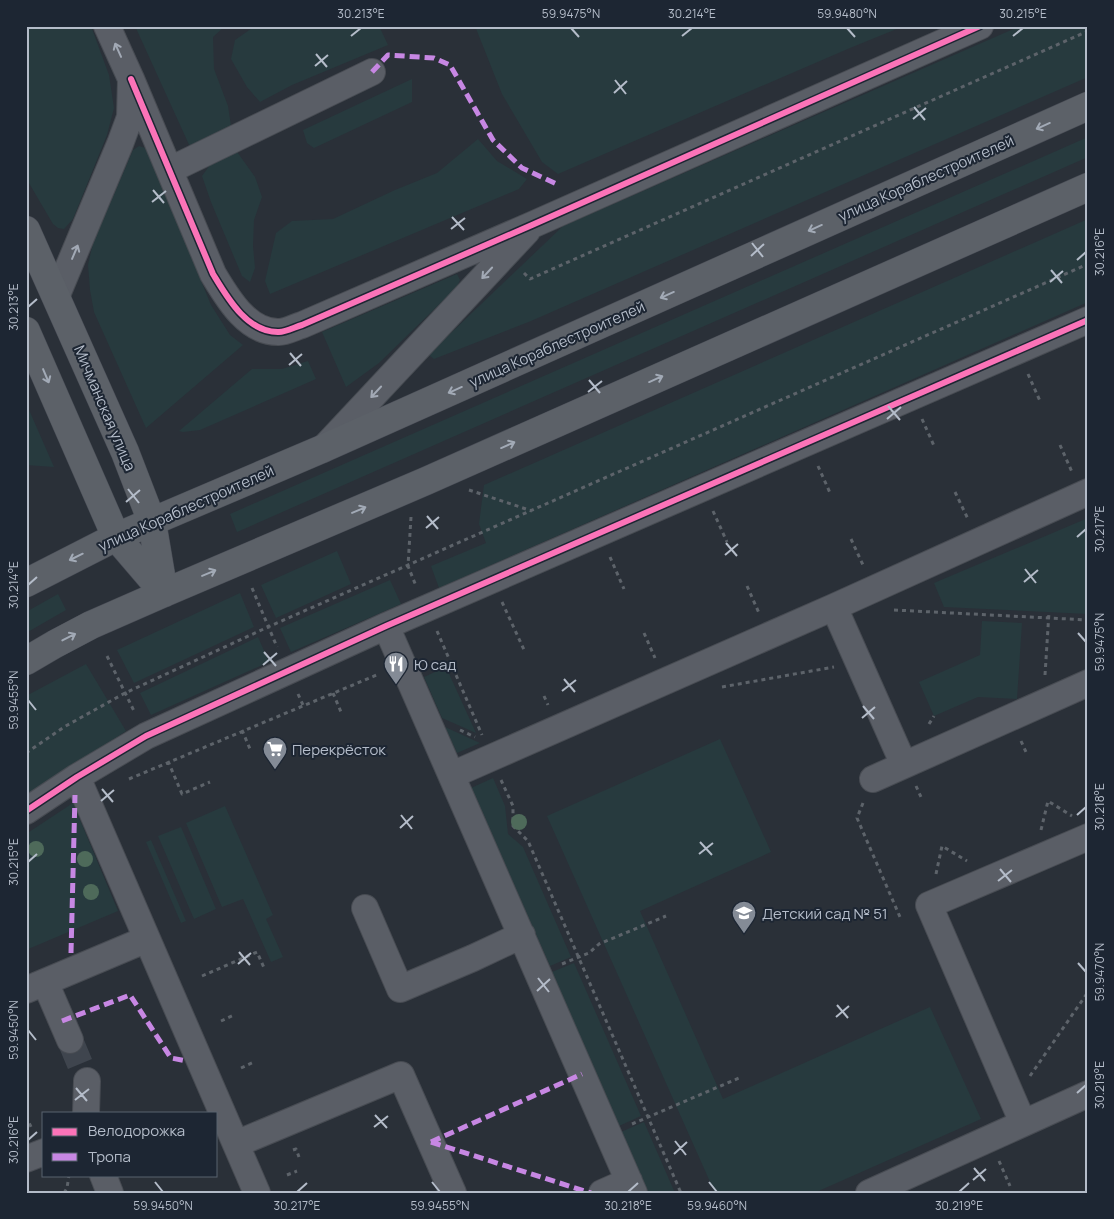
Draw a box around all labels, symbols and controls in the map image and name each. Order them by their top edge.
text: 30.213°E [337,5,385,22]
text: 59.9475°N [542,5,600,22]
text: 30.214°E [668,5,716,22]
text: 59.9480°N [817,5,877,22]
text: 30.215°E [999,5,1047,22]
one-way arrow [112,43,122,58]
one-way arrow [1036,121,1051,131]
street label: улица Кораблестроителей [835,130,1017,226]
one-way arrow [808,224,823,233]
text: 30.216°E [1091,228,1108,276]
one-way arrow [71,245,81,260]
one-way arrow [481,267,493,280]
text: 30.213°E [5,283,22,331]
one-way arrow [660,290,675,300]
street label: улица Кораблестроителей [466,296,648,392]
street label: Мичманская улица [69,342,141,474]
one-way arrow [41,368,51,383]
one-way arrow [648,373,663,383]
one-way arrow [370,385,382,398]
one-way arrow [448,385,463,395]
one-way arrow [500,439,515,449]
street label: улица Кораблестроителей [95,460,277,556]
one-way arrow [351,504,366,514]
text: 30.217°E [1091,505,1108,552]
one-way arrow [69,553,84,562]
text: 30.214°E [5,561,22,609]
one-way arrow [201,568,216,578]
text: 59.9475°N [1091,613,1108,671]
one-way arrow [61,632,76,642]
restaurant icon: Ю сад [383,651,409,685]
place label: Ю сад [414,654,456,675]
text: 59.9455°N [5,670,22,730]
supermarket icon: Перекрёсток [262,736,288,770]
place label: Перекрёсток [292,739,386,760]
text: 30.218°E [1091,783,1108,831]
text: 30.215°E [5,838,22,886]
school or university icon: Детский сад № 51 [731,900,757,934]
place label: Детский сад № 51 [762,903,888,924]
text: 59.9470°N [1091,943,1108,1001]
text: 59.9450°N [5,1000,22,1060]
text: 30.219°E [1091,1061,1108,1109]
legend [42,1112,218,1176]
text: 30.216°E [5,1116,22,1164]
text: Велодорожка [88,1120,185,1141]
text: Тропа [88,1146,131,1167]
text: 59.9450°N [133,1197,193,1214]
text: 30.217°E [274,1197,321,1214]
text: 59.9455°N [410,1197,470,1214]
text: 30.218°E [604,1197,652,1214]
text: 59.9460°N [687,1197,747,1214]
text: 30.219°E [935,1197,983,1214]

